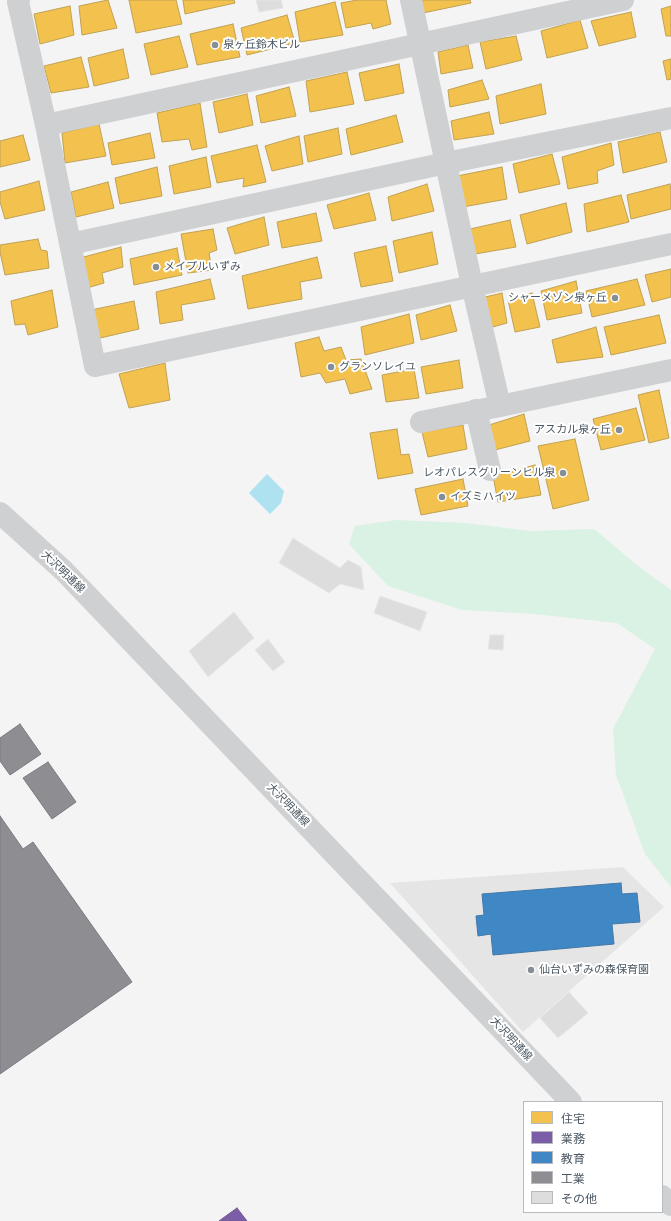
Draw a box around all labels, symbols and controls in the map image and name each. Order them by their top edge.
place label: 泉ヶ丘鈴木ビル [223,38,300,52]
marker: 泉ヶ丘鈴木ビル [210,40,220,50]
place label: メイプルいずみ [164,260,241,274]
marker: メイプルいずみ [151,262,161,272]
place label: シャーメゾン泉ヶ丘 [508,291,607,305]
marker: シャーメゾン泉ヶ丘 [610,293,620,303]
place label: グランソレイユ [339,360,416,374]
marker: グランソレイユ [326,362,336,372]
place label: アスカル泉ヶ丘 [534,423,611,437]
marker: アスカル泉ヶ丘 [614,425,624,435]
place label: レオパレスグリーンヒル泉 [423,466,555,480]
marker: レオパレスグリーンヒル泉 [558,468,568,478]
place label: イズミハイツ [450,490,516,504]
marker: イズミハイツ [437,492,447,502]
street label: 大沢明通線 [39,548,87,596]
street label: 大沢明通線 [264,781,312,829]
place label: 仙台いずみの森保育園 [539,963,649,977]
marker: 仙台いずみの森保育園 [526,965,536,975]
street label: 大沢明通線 [487,1014,535,1064]
legend [523,1101,663,1213]
text: 住宅 [561,1111,585,1126]
text: 業務 [561,1131,585,1146]
text: 教育 [561,1151,585,1166]
text: 工業 [561,1171,585,1186]
text: その他 [561,1191,597,1206]

